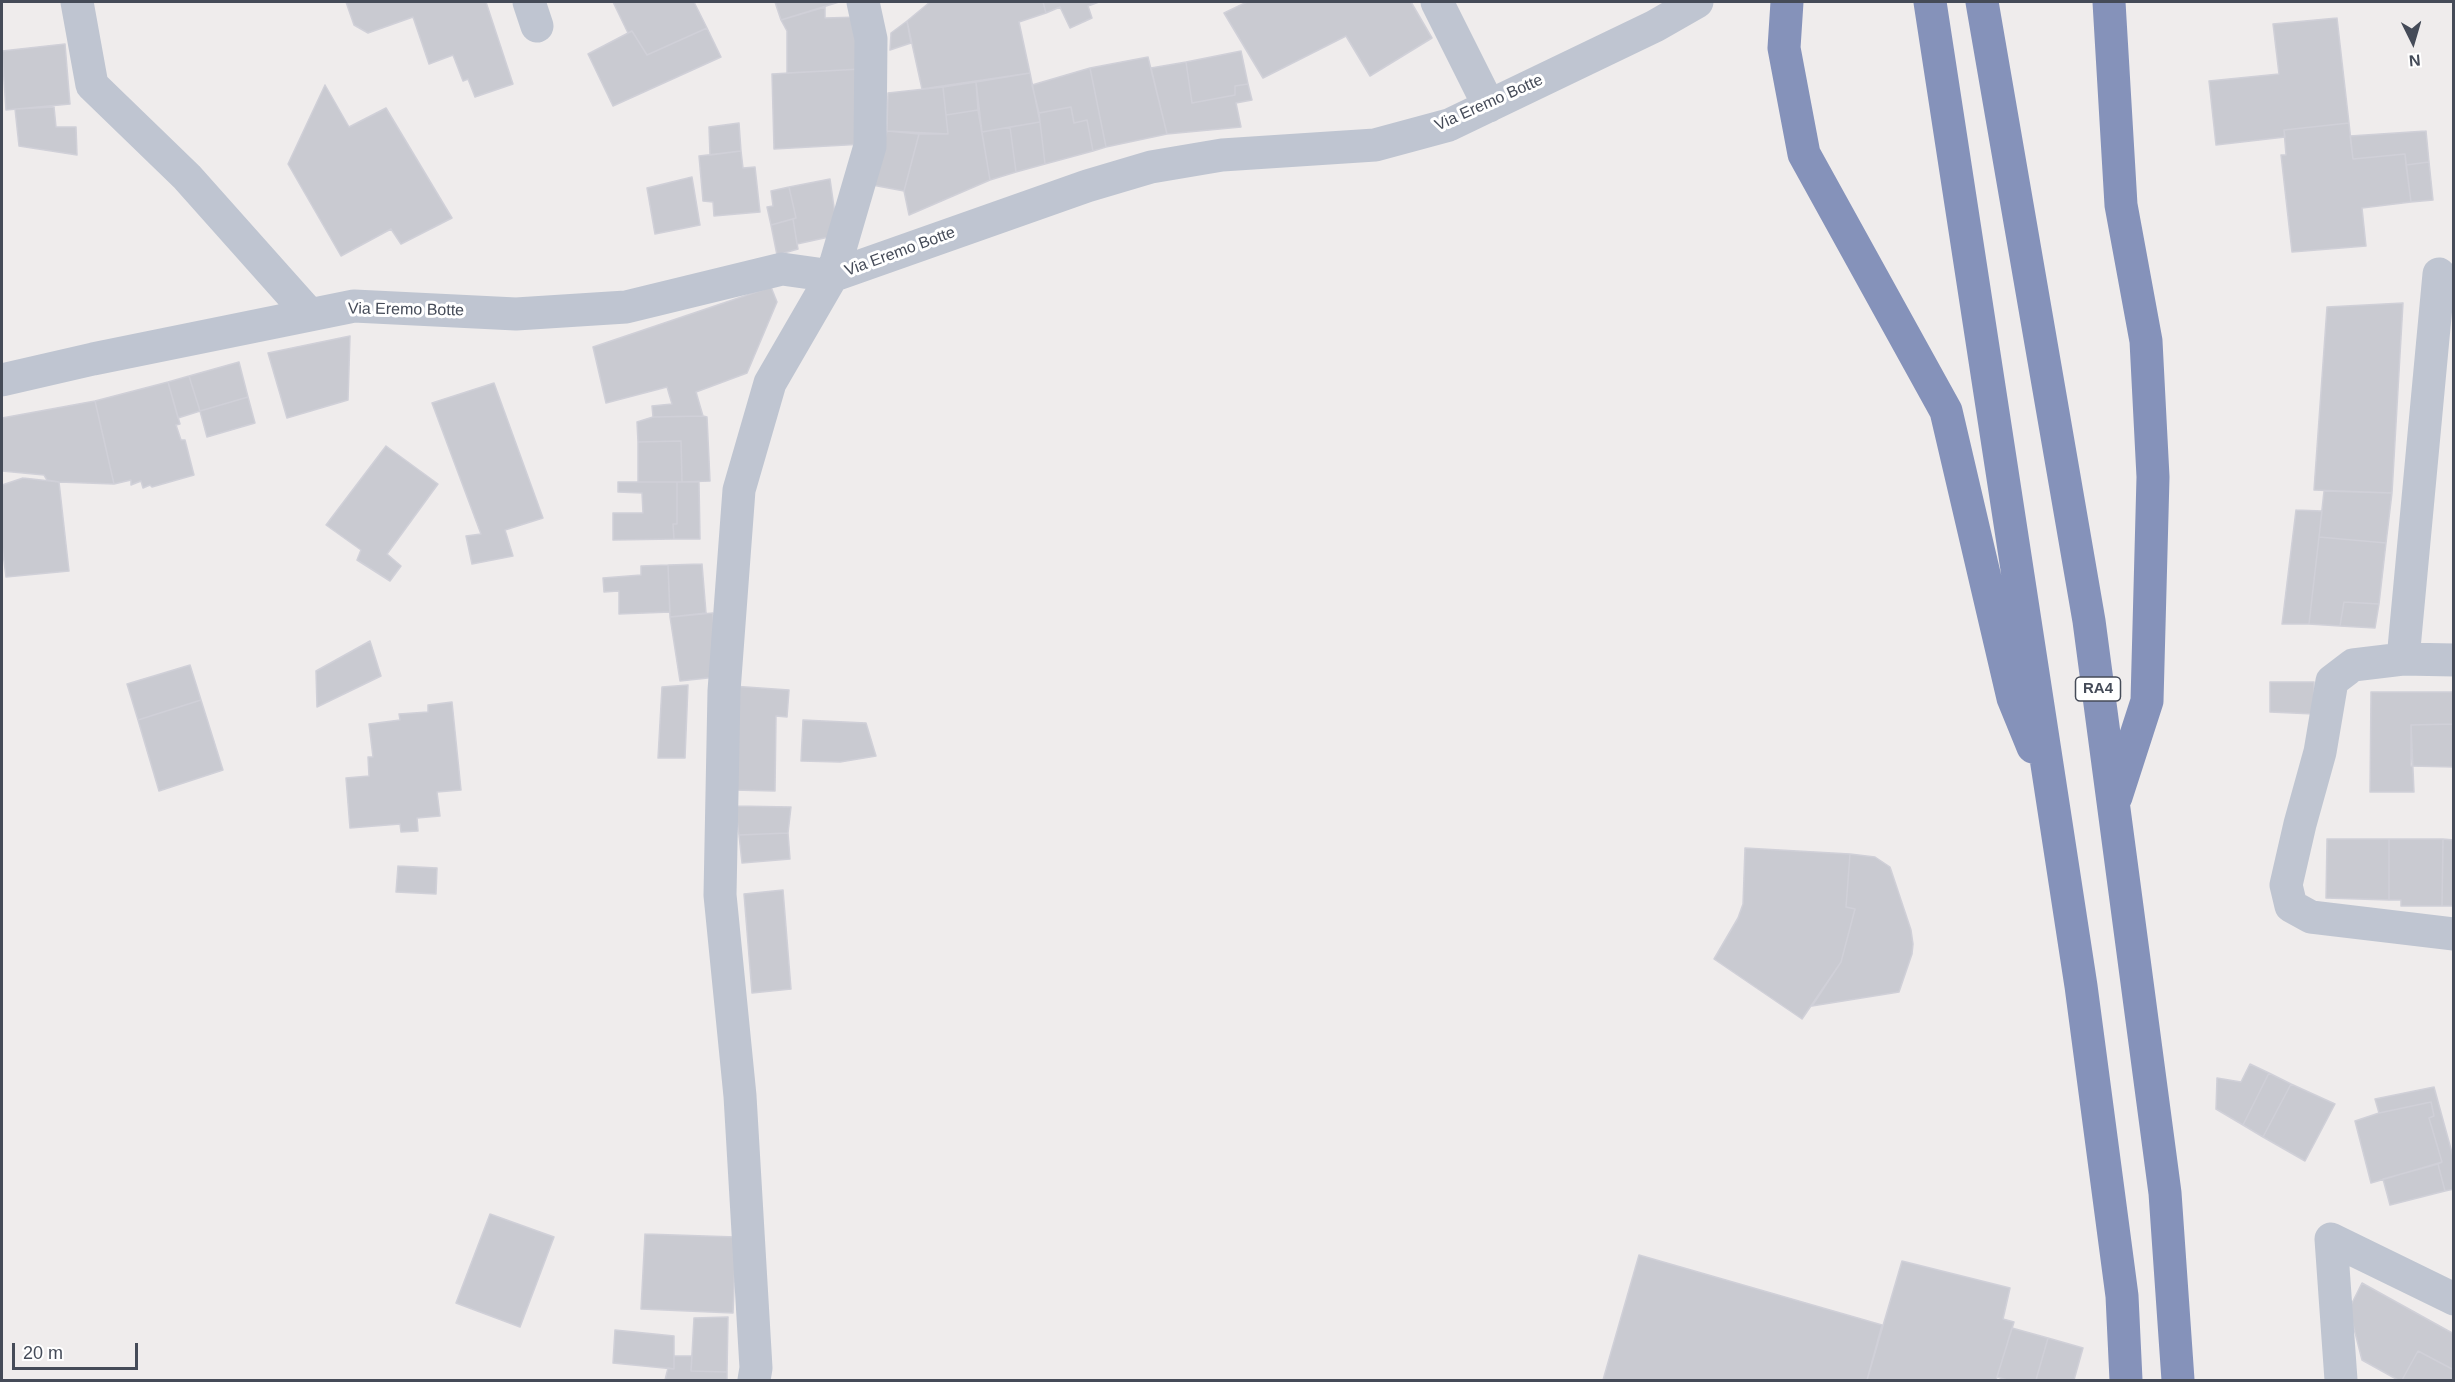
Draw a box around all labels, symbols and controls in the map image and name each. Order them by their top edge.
north arrow [2383,12,2443,72]
text: N [2408,51,2421,69]
street label: Via Eremo Botte [1432,71,1546,135]
street label: Via Eremo Botte [842,223,958,281]
street label: Via Eremo Botte [348,299,464,321]
road number: RA4 [2076,677,2120,701]
scale bar [15,1331,141,1369]
text: 20 m [23,1343,63,1363]

